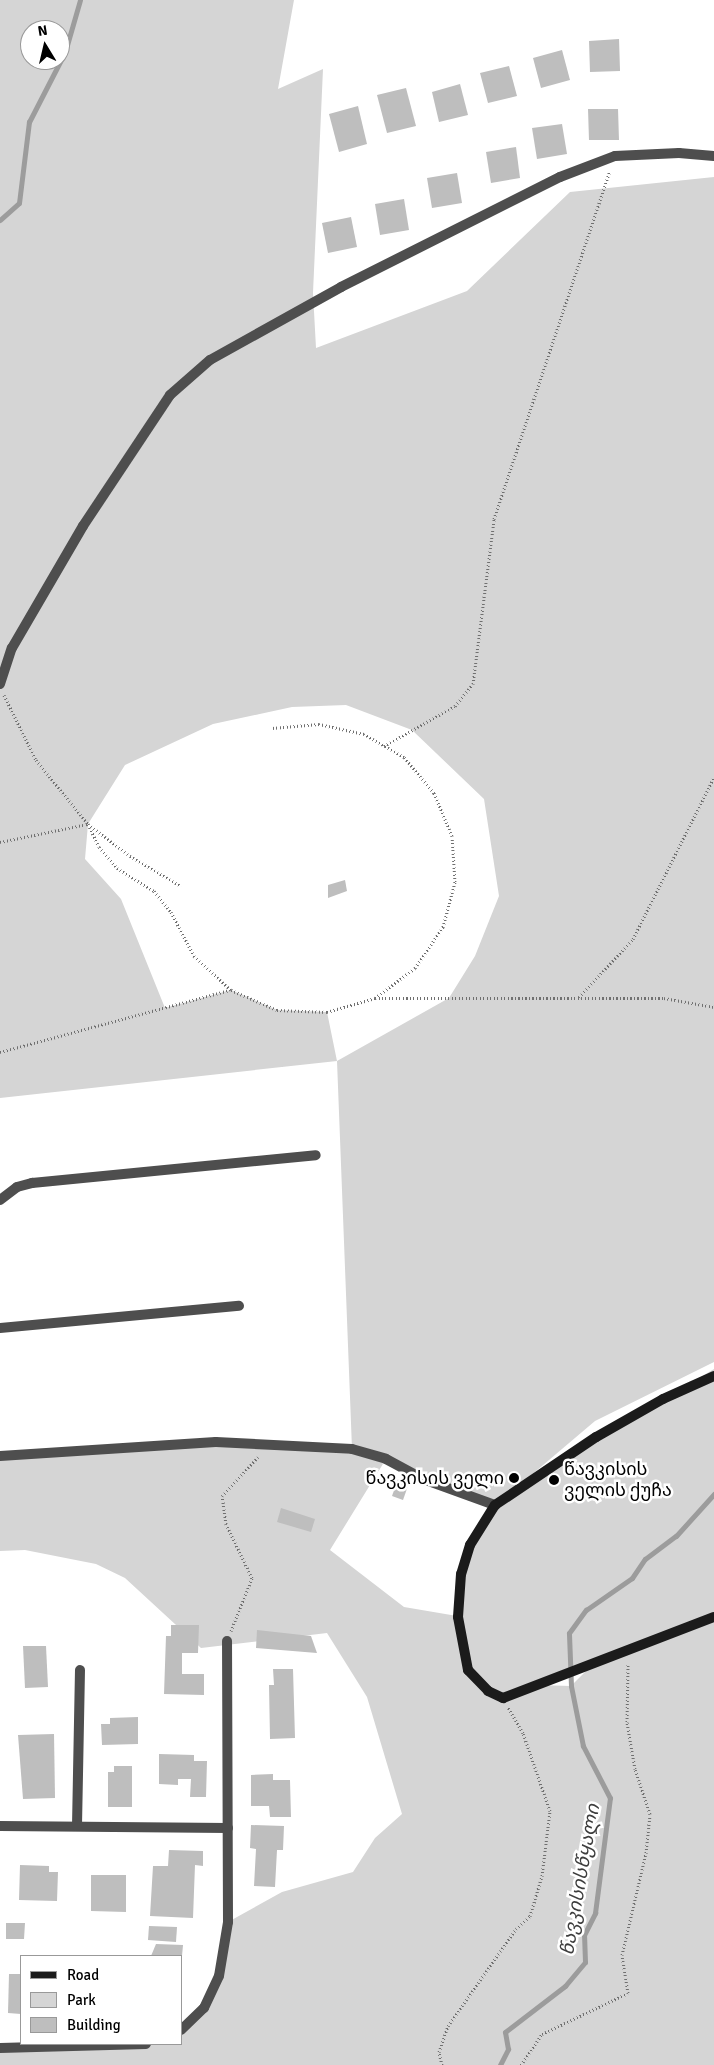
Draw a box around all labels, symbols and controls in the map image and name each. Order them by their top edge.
north arrow [20,20,70,70]
text: N [37,22,49,40]
place label: წავკისის ველის ქუჩა [564,1459,672,1502]
place label: წავკისის ველი [366,1467,504,1489]
marker: წავკისის ველი [508,1472,520,1484]
marker: წავკისის ველის ქუჩა [548,1474,560,1486]
water label: წავკისისწყალი [556,1803,606,1957]
legend [20,1955,182,2045]
text: Road [67,1966,99,1984]
text: Park [67,1991,96,2009]
text: Building [67,2016,121,2034]

